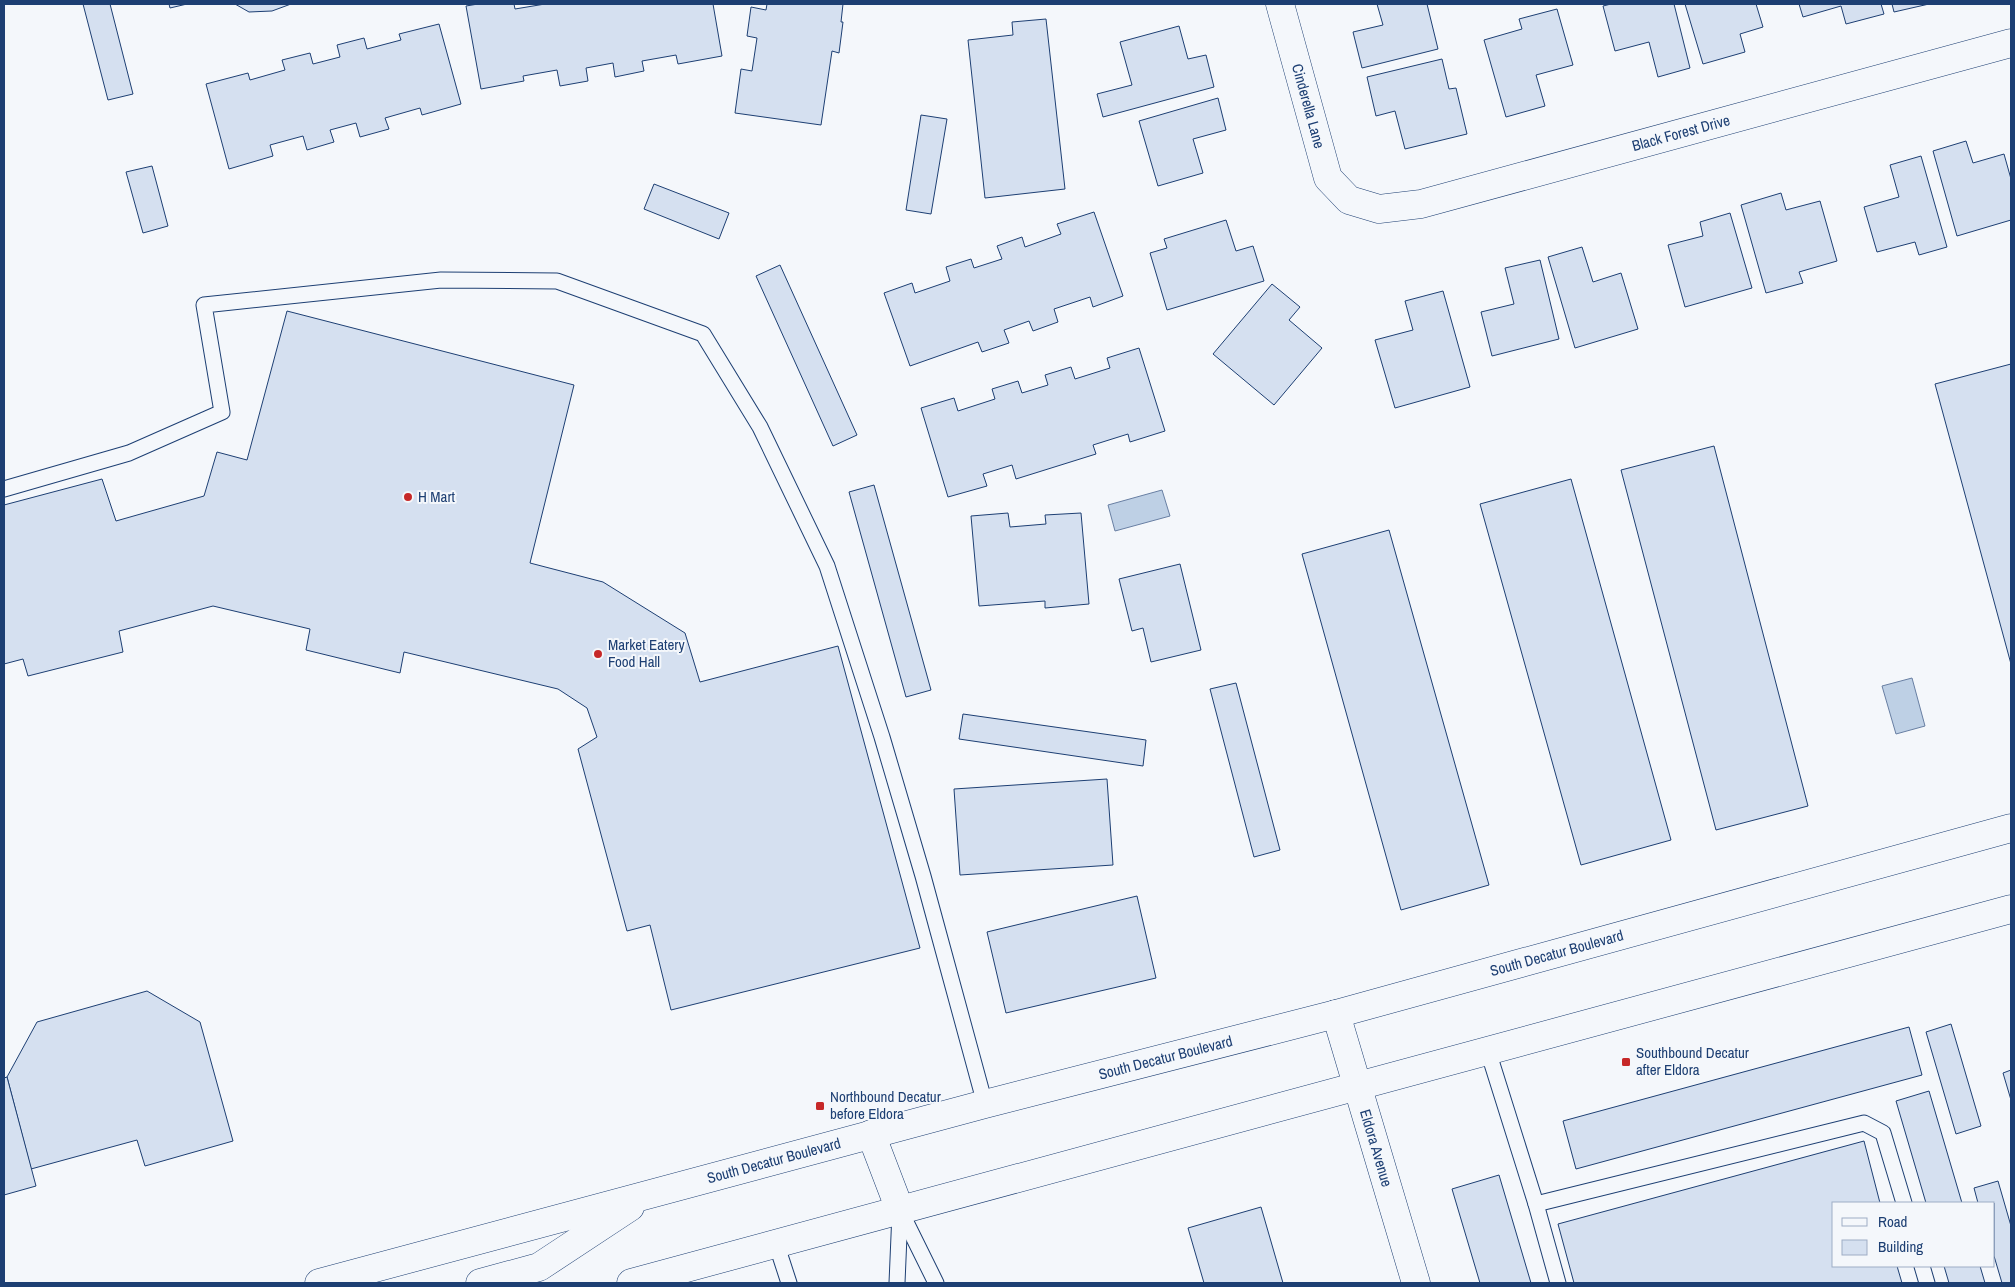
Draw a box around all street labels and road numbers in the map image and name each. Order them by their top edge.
street label: Cinderella Lane [1287,61,1330,151]
street label: Black Forest Drive [1630,109,1732,156]
street label: South Decatur Boulevard [1488,924,1626,981]
street label: South Decatur Boulevard [1096,1030,1235,1084]
street label: Eldora Avenue [1355,1107,1398,1189]
street label: South Decatur Boulevard [705,1132,843,1188]

